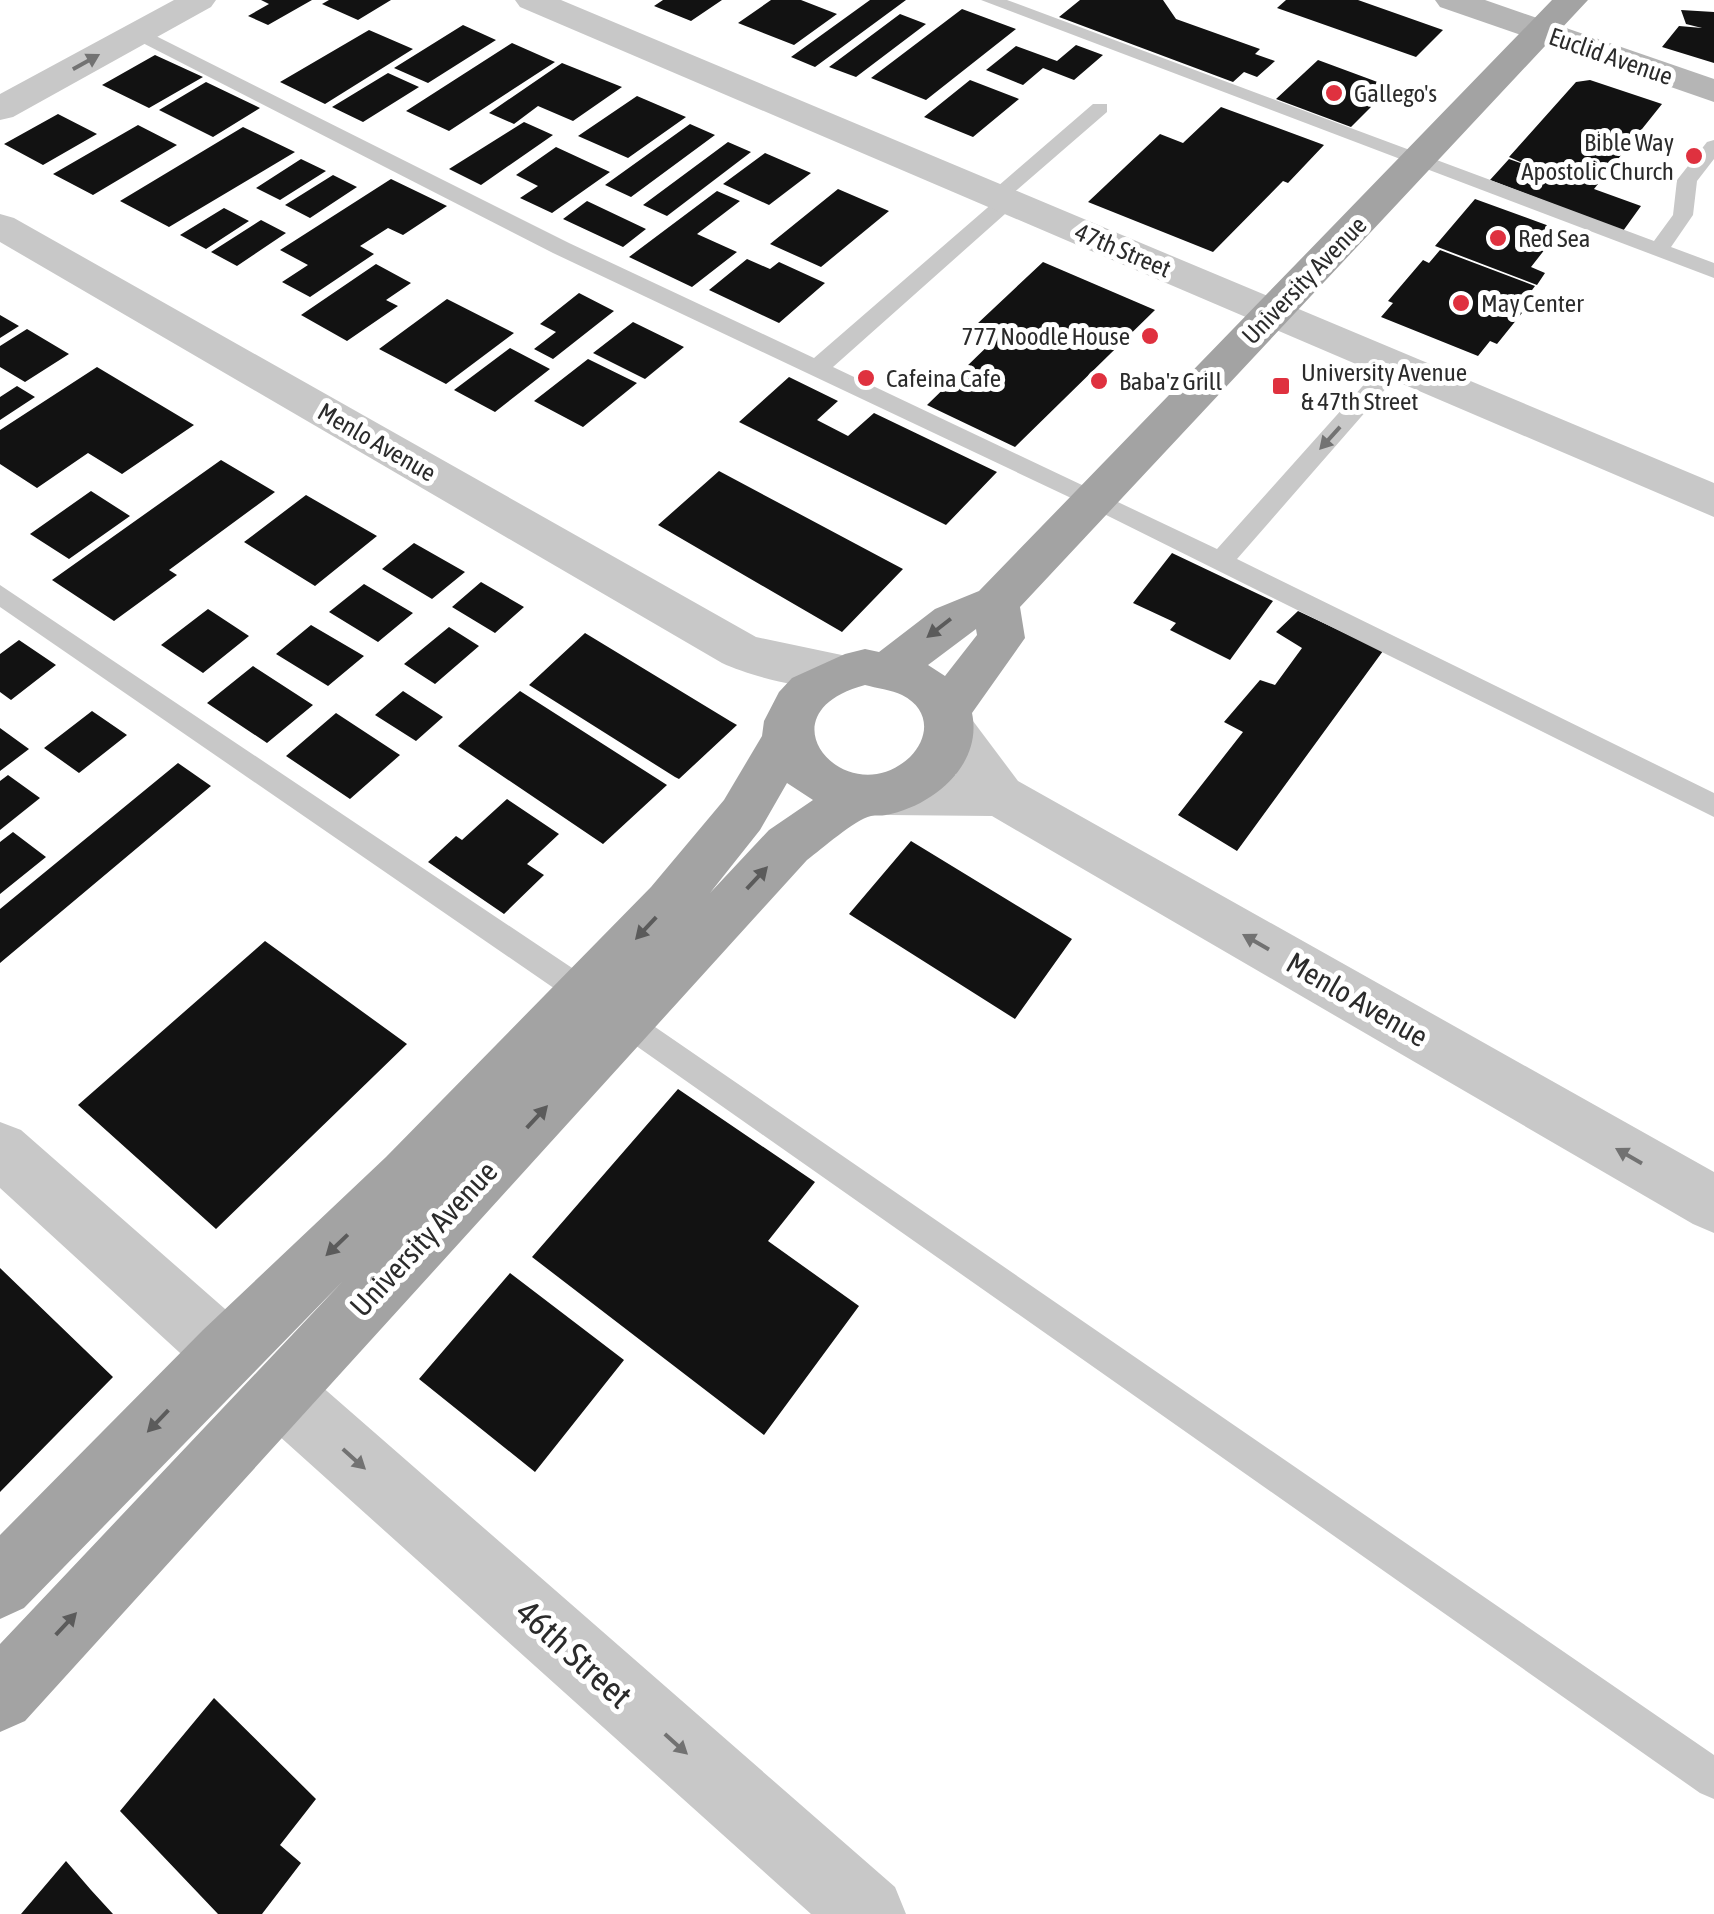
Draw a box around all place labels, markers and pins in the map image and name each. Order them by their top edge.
place label: Gallego's [1354,79,1437,107]
marker: Gallego's [1323,82,1345,104]
place label: Bible Way Apostolic Church [1521,128,1674,185]
marker: Bible Way Apostolic Church [1683,145,1705,167]
place label: Red Sea [1518,224,1590,252]
marker: Red Sea [1487,227,1509,249]
place label: May Center [1481,289,1584,317]
marker: May Center [1450,292,1472,314]
place label: 777 Noodle House [962,322,1130,350]
marker: 777 Noodle House [1139,325,1161,347]
place label: University Avenue & 47th Street [1301,358,1467,415]
place label: Cafeina Cafe [886,364,1001,392]
marker: Cafeina Cafe [855,367,877,389]
place label: Baba'z Grill [1119,367,1222,395]
marker: Baba'z Grill [1088,370,1110,392]
marker: University Avenue & 47th Street [1270,375,1292,397]

